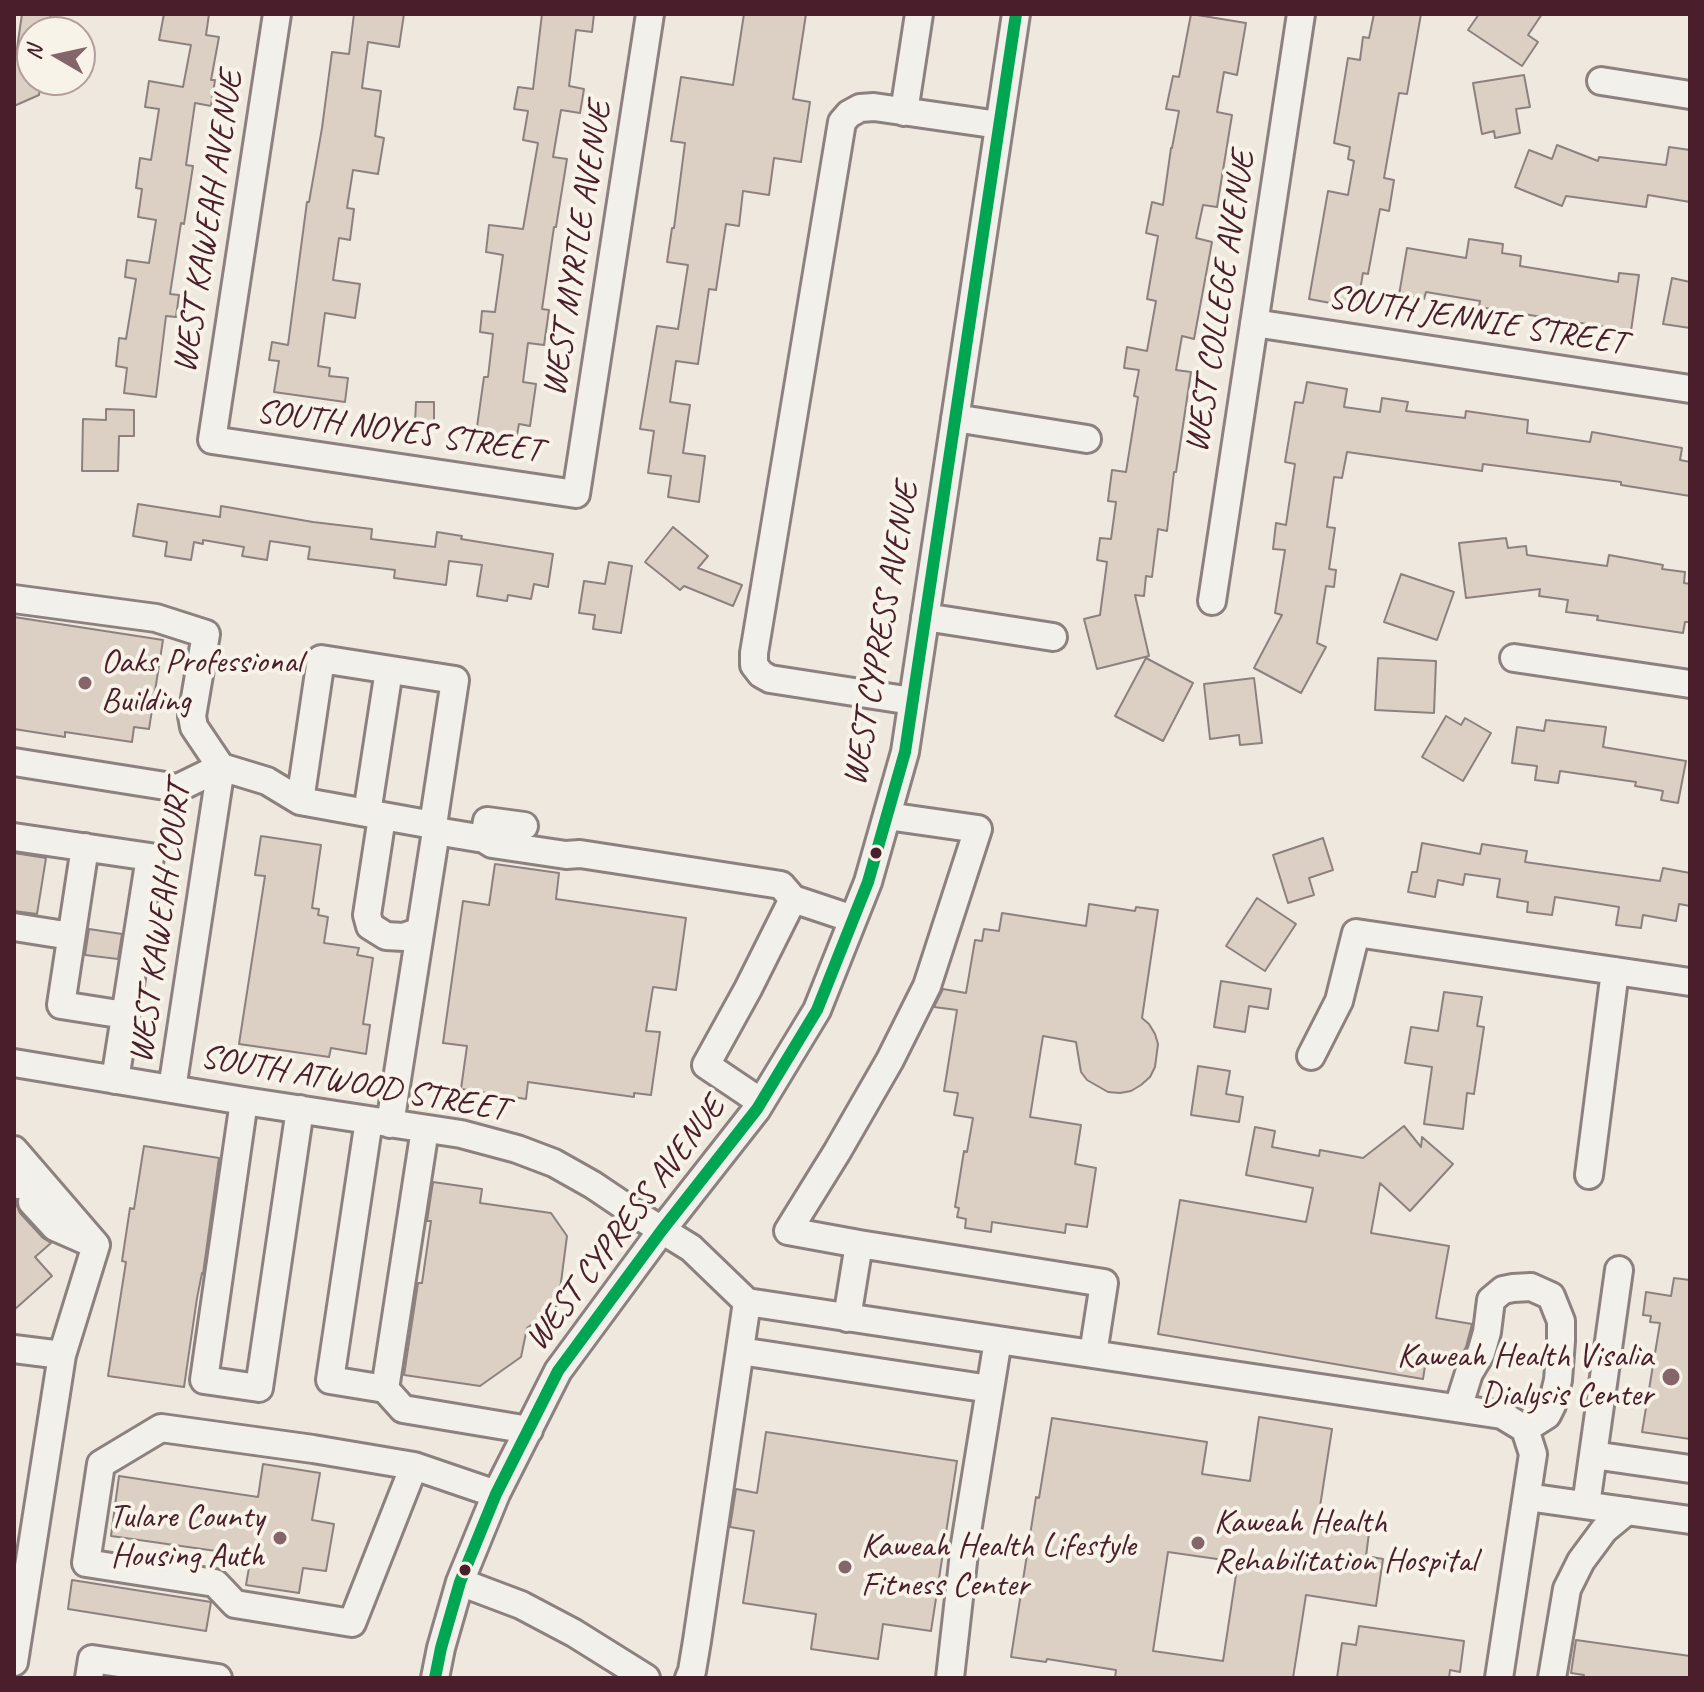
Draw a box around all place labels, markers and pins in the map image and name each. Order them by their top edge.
place label: Oaks Professional Building [101,643,302,722]
marker: Oaks Professional Building [76,674,94,692]
unlabelled marker [868,845,884,861]
place label: Kaweah Health Visalia Dialysis Center [1397,1337,1653,1416]
marker: Kaweah Health Visalia Dialysis Center [1660,1366,1682,1388]
place label: Tulare County Housing Auth [109,1498,264,1578]
place label: Kaweah Health Rehabilitation Hospital [1214,1503,1477,1582]
place label: Kaweah Health Lifestyle Fitness Center [861,1527,1136,1606]
marker: Tulare County Housing Auth [271,1529,289,1547]
marker: Kaweah Health Rehabilitation Hospital [1189,1534,1207,1552]
marker: Kaweah Health Lifestyle Fitness Center [836,1558,854,1576]
unlabelled marker [457,1562,473,1578]

